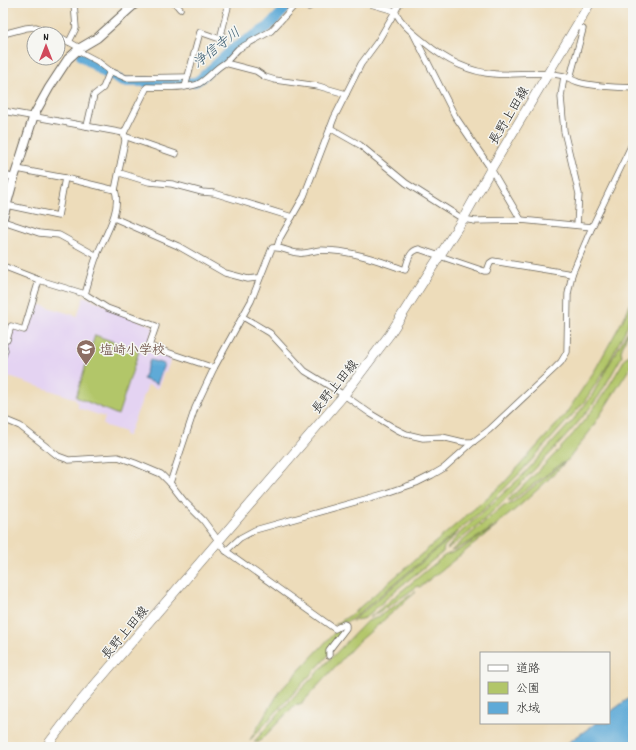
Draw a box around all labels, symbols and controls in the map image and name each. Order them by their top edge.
water label: 浄信寺川 [189,23,245,74]
north arrow [26,26,66,66]
text: N [43,30,49,46]
street label: 長野上田線 [485,83,536,149]
school or university icon: 塩崎小学校 [75,338,97,366]
place label: 塩崎小学校 [100,342,165,361]
street label: 長野上田線 [308,356,364,419]
street label: 長野上田線 [98,602,155,665]
legend [480,652,610,724]
text: 道路 [516,661,540,678]
text: 公園 [516,681,540,698]
text: 水域 [516,701,540,718]

